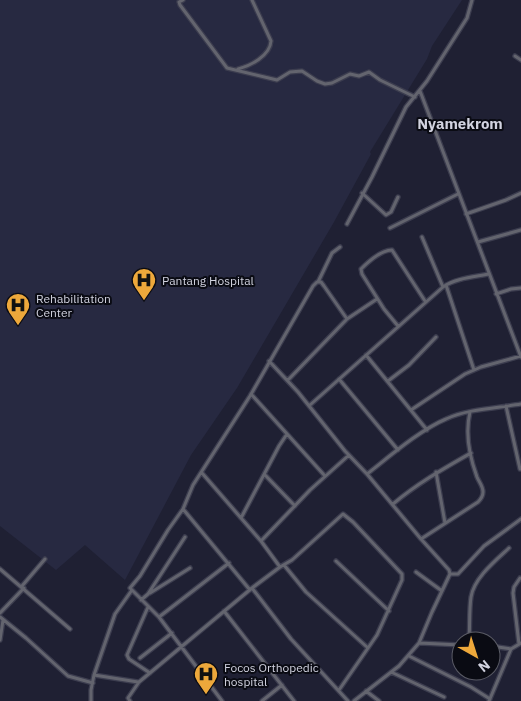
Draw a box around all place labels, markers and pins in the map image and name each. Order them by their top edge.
hospital icon: Pantang Hospital [131,267,157,301]
place label: Pantang Hospital [162,273,254,288]
place label: Rehabilitation Center [36,291,111,320]
hospital icon: Rehabilitation Center [5,292,31,326]
place label: Focos Orthopedic hospital [224,660,319,689]
hospital icon: Focos Orthopedic hospital [193,661,219,695]

